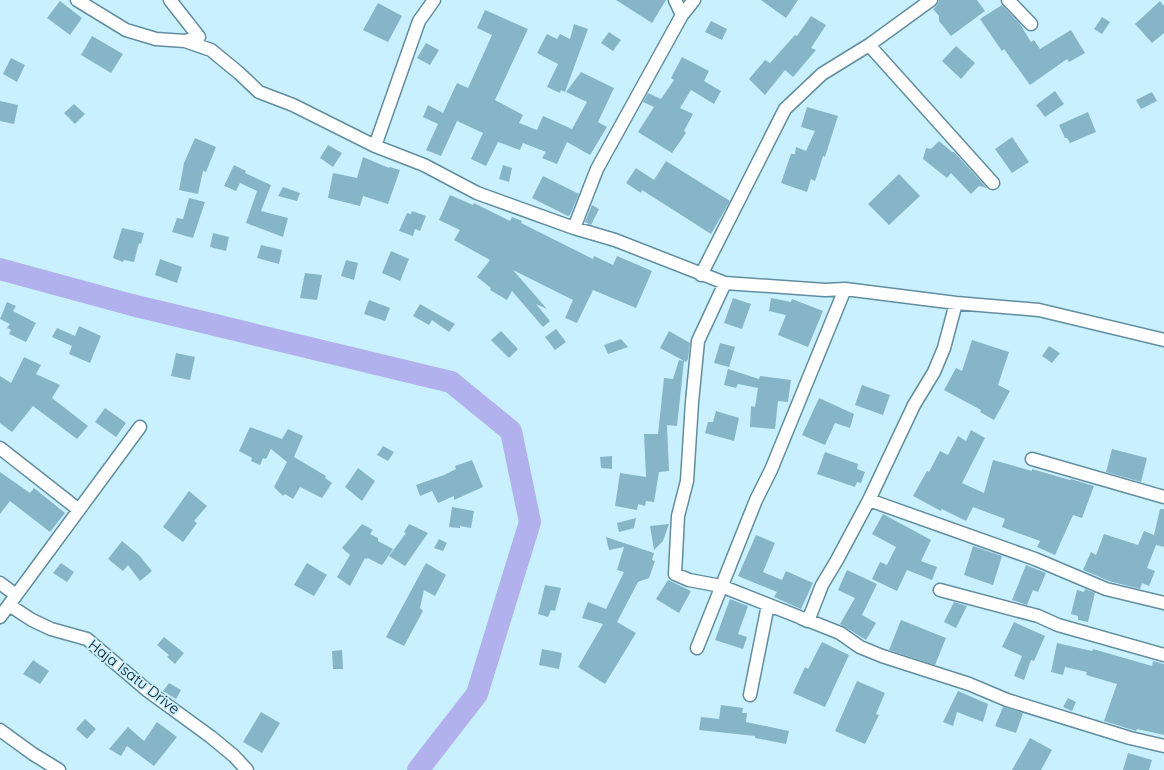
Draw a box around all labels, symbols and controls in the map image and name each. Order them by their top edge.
street label: Haja Isatu Drive [85,635,184,718]

